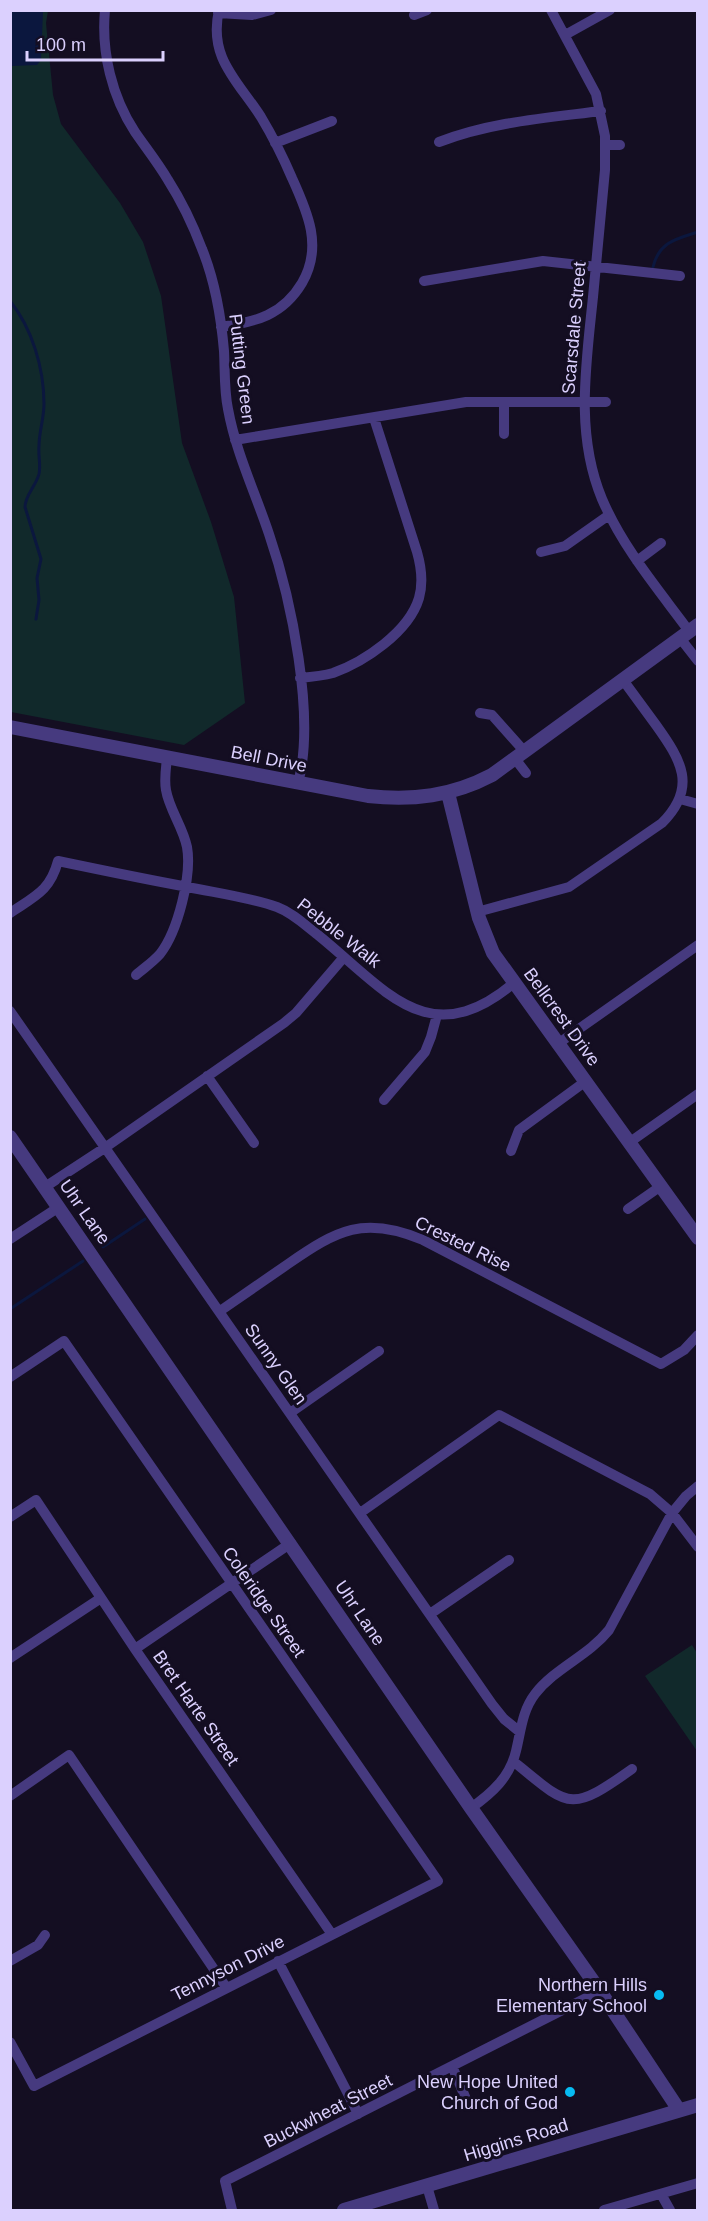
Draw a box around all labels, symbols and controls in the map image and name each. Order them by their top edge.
scale bar [27,24,164,62]
text: 100 m [36,35,86,55]
street label: Scarsdale Street [558,261,590,395]
street label: Putting Green [225,313,259,425]
street label: Bell Drive [229,742,309,776]
street label: Pebble Walk [293,894,385,972]
street label: Bellcrest Drive [520,964,604,1070]
street label: Uhr Lane [56,1176,114,1248]
street label: Crested Rise [412,1212,514,1276]
street label: Sunny Glen [241,1320,311,1408]
street label: Coleridge Street [219,1543,309,1661]
street label: Uhr Lane [331,1577,389,1649]
street label: Bret Harte Street [149,1647,243,1769]
street label: Tennyson Drive [168,1931,288,2005]
place label: Northern Hills Elementary School [496,1975,647,2016]
marker: Northern Hills Elementary School [652,1988,666,2002]
street label: Buckwheat Street [261,2070,395,2152]
place label: New Hope United Church of God [417,2072,558,2113]
marker: New Hope United Church of God [563,2085,577,2099]
street label: Higgins Road [461,2115,571,2165]

